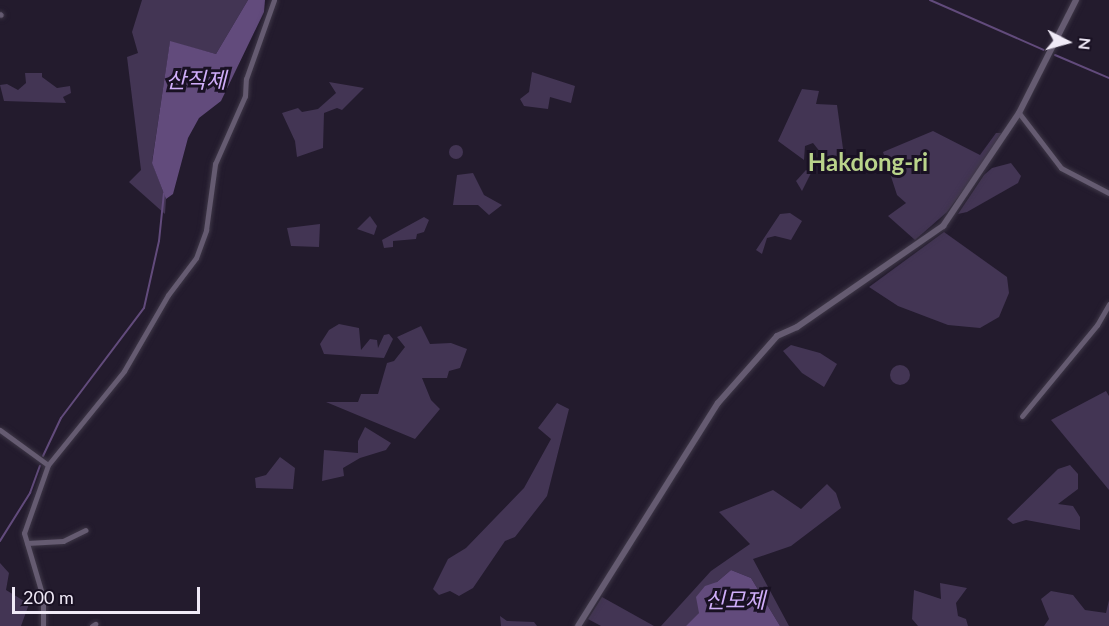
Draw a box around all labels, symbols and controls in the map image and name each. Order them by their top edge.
north arrow [1037,12,1097,72]
text: N [1075,37,1095,51]
water label: 산직제 [166,67,226,93]
district label: Hakdong-ri [808,148,928,176]
scale bar [15,575,202,613]
text: 200 m [23,586,74,608]
water label: 신모제 [705,587,765,613]

